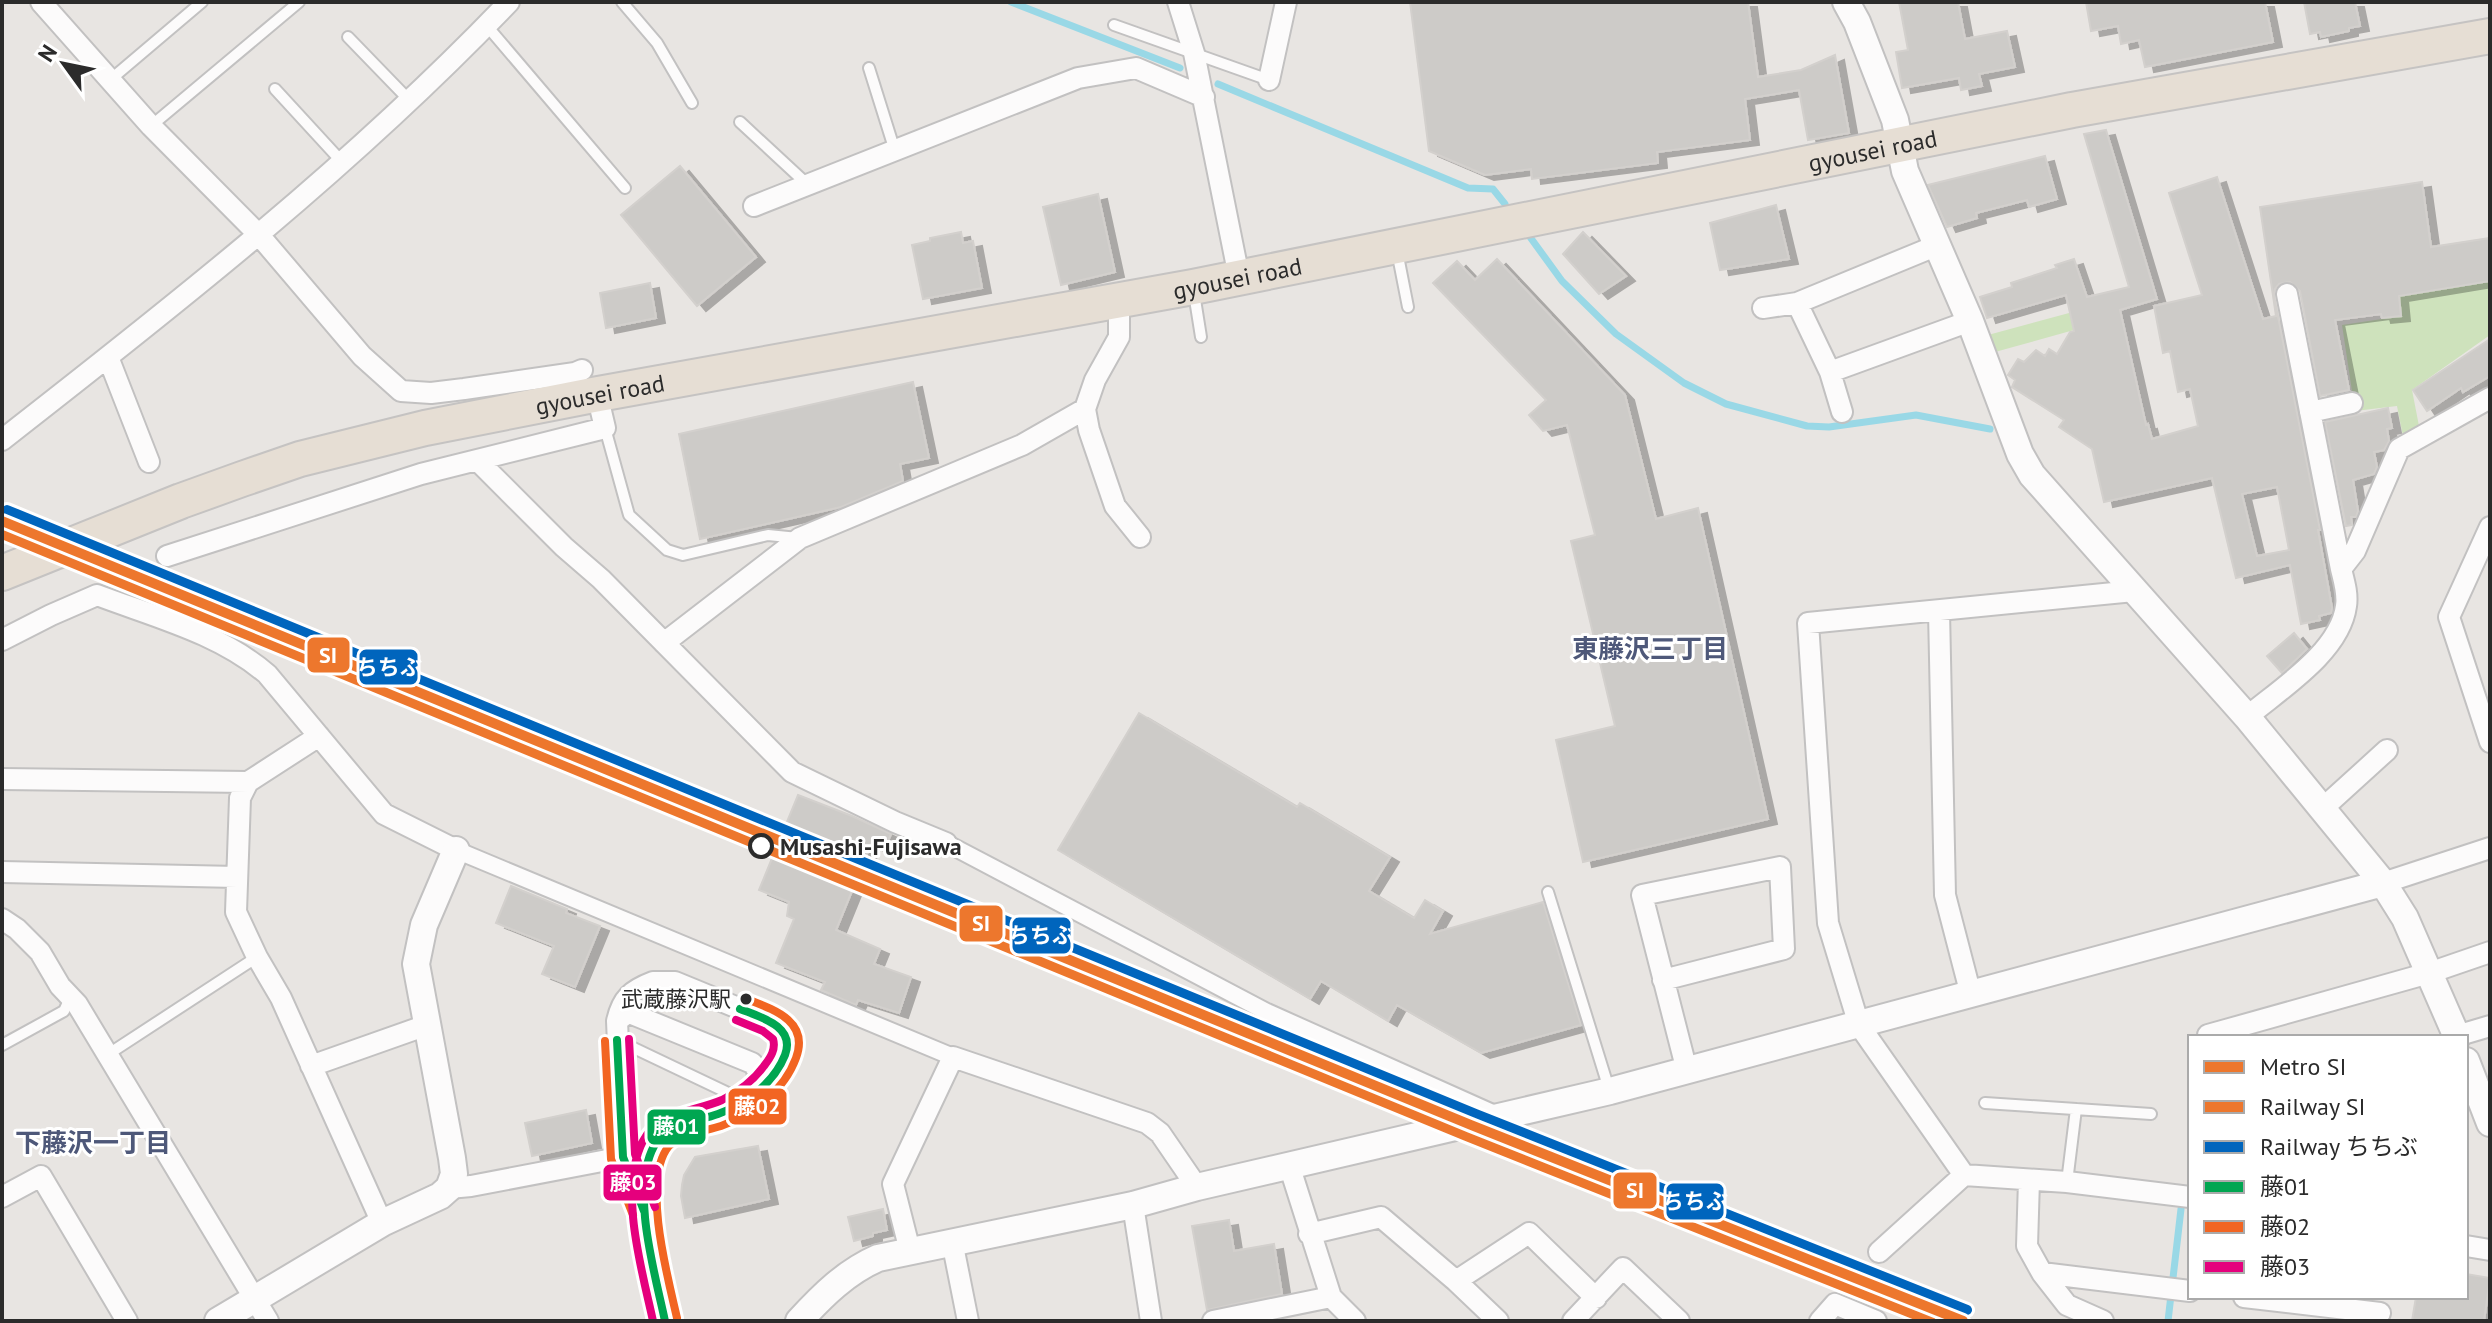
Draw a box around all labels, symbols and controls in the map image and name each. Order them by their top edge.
north arrow [24,24,104,104]
text: N [32,39,63,67]
street label: gyousei road [1805,122,1940,178]
street label: gyousei road [1170,250,1304,306]
street label: gyousei road [533,367,667,421]
district label: 東藤沢三丁目 [1572,632,1728,665]
line badge: SI [306,636,351,674]
text: SI [319,641,337,669]
line badge: ちちぶ [358,648,419,686]
text: ちちぶ [356,653,422,681]
place label: Musashi-Fujisawa [780,831,962,862]
marker: Musashi-Fujisawa [749,834,773,858]
line badge: SI [958,904,1004,943]
text: SI [972,909,990,937]
line badge: ちちぶ [1011,916,1072,955]
text: ちちぶ [1008,921,1074,949]
place label: 武蔵藤沢駅 [621,985,731,1013]
marker: 武蔵藤沢駅 [738,991,754,1007]
legend [2188,1035,2468,1299]
text: Metro SI [2260,1051,2346,1082]
line badge: 藤02 [727,1087,788,1126]
text: Railway SI [2260,1091,2365,1122]
text: 藤02 [734,1092,780,1120]
line badge: 藤01 [646,1108,707,1146]
text: 藤01 [653,1112,699,1140]
district label: 下藤沢一丁目 [15,1126,171,1159]
text: Railway ちちぶ [2260,1131,2418,1162]
line badge: 藤03 [602,1163,663,1202]
text: 藤03 [610,1168,656,1196]
line badge: SI [1612,1171,1658,1210]
text: 藤01 [2260,1171,2310,1202]
text: SI [1626,1176,1644,1204]
line badge: ちちぶ [1665,1182,1725,1221]
text: ちちぶ [1662,1187,1728,1215]
text: 藤02 [2260,1211,2310,1242]
text: 藤03 [2260,1251,2310,1282]

